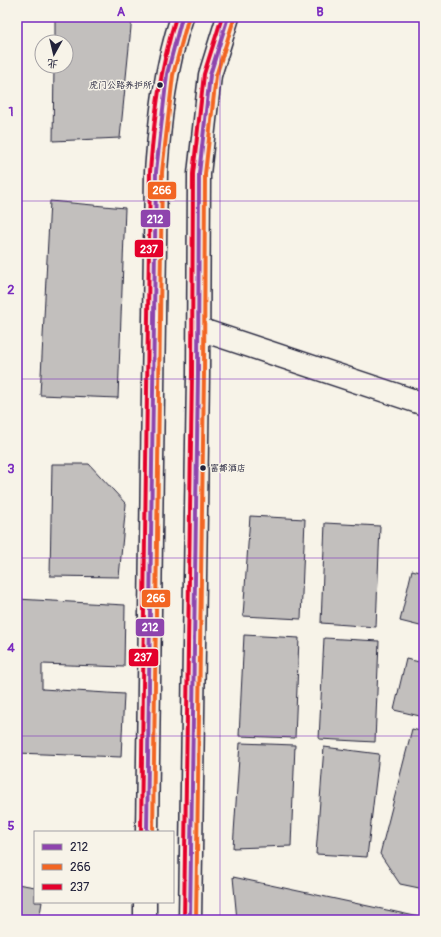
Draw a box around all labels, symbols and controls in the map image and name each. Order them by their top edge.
text: A [117,4,126,20]
text: B [316,4,324,20]
north arrow [34,34,74,74]
text: 北 [46,56,59,71]
place label: 虎门公路养护所 [89,80,152,91]
marker: 虎门公路养护所 [155,80,165,90]
text: 1 [8,104,14,120]
line badge: 266 [147,181,177,200]
text: 266 [153,184,172,197]
line badge: 212 [140,209,171,228]
text: 212 [147,213,163,226]
line badge: 237 [134,239,164,258]
text: 237 [140,243,158,256]
text: 2 [7,282,15,298]
text: 3 [7,461,15,477]
marker: 富都酒店 [198,463,208,473]
place label: 富都酒店 [210,463,246,474]
line badge: 266 [141,589,171,608]
text: 266 [147,592,166,605]
line badge: 212 [135,618,165,637]
text: 212 [142,621,158,634]
text: 4 [7,640,15,656]
line badge: 237 [128,648,159,667]
text: 237 [134,651,152,664]
text: 5 [7,818,15,834]
legend [34,831,174,903]
text: 212 [70,840,88,855]
text: 266 [70,860,91,875]
text: 237 [70,880,90,895]

